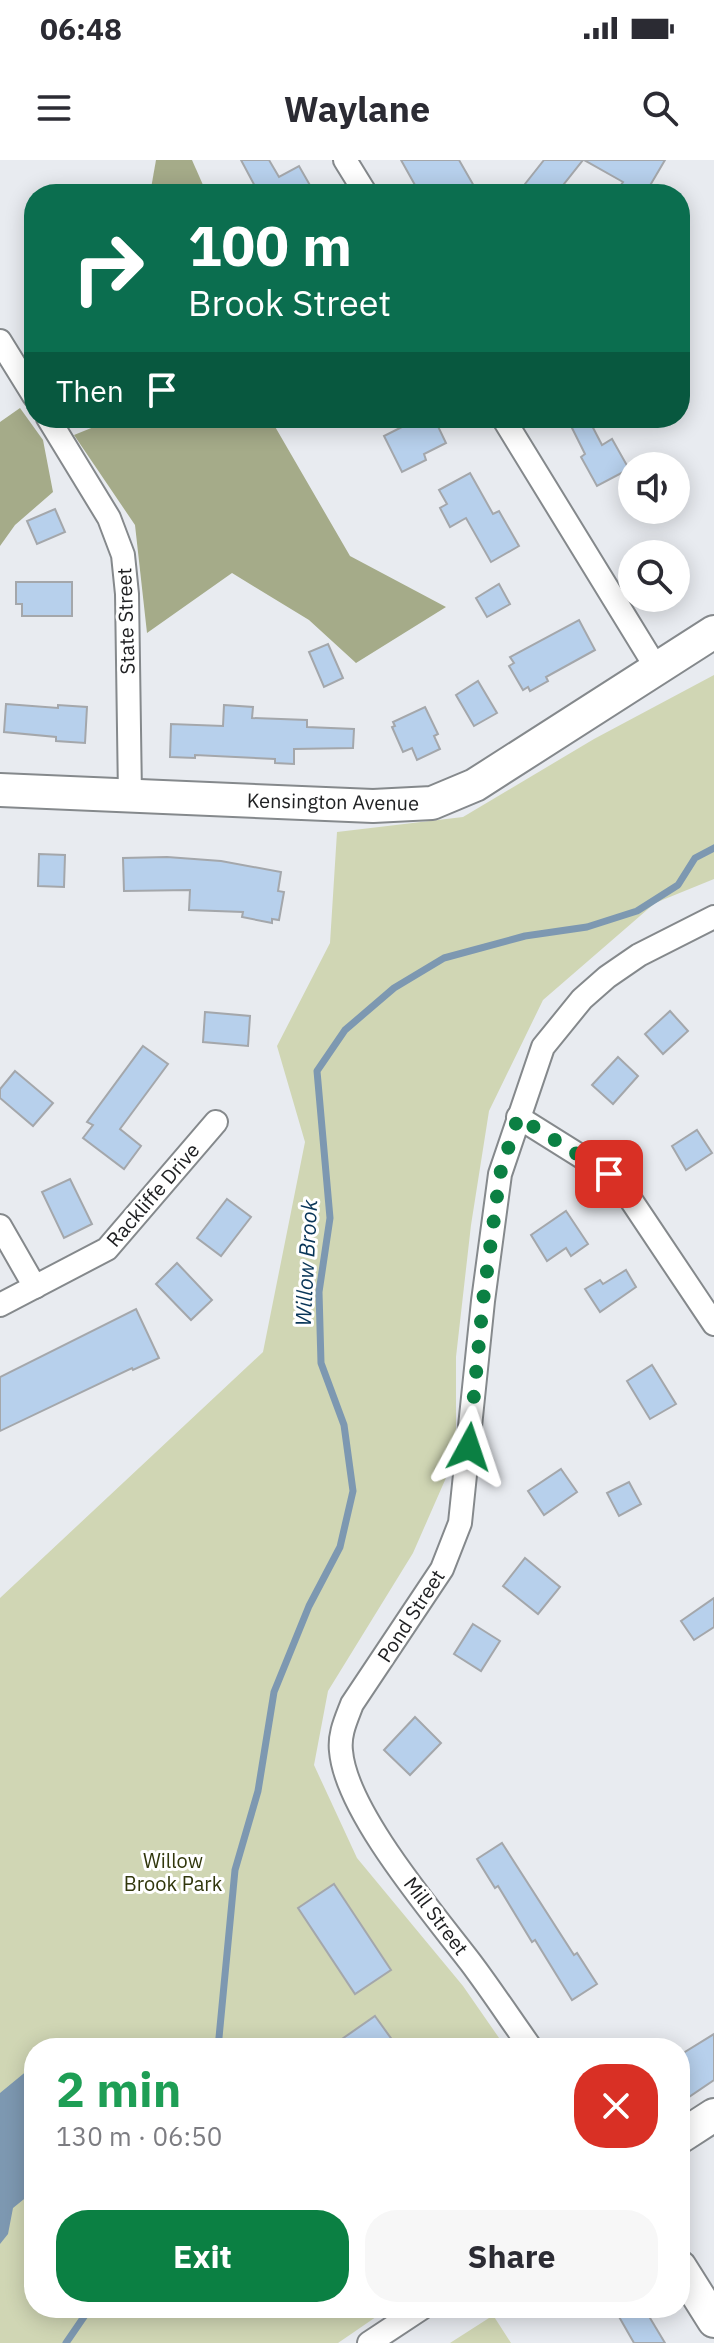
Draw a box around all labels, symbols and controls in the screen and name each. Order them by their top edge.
text: 06:48 [40,9,122,48]
text: Waylane [284,85,430,132]
icon: menu [32,86,76,130]
icon: search [638,86,682,130]
text: 100 m [188,209,352,281]
icon: right [56,216,160,320]
text: Brook Street [188,279,391,326]
icon: arrive [140,368,184,412]
text: Then [56,371,124,410]
map controls [618,452,690,612]
button: sound [618,452,690,524]
button: search [618,540,690,612]
street label: State Street [110,567,141,675]
street label: Kensington Avenue [247,786,419,817]
street label: Rackliffe Drive [100,1137,205,1252]
pin [575,1140,643,1208]
icon: arrive [587,1152,631,1196]
water label: Willow Brook [288,1198,323,1327]
position arrow [427,1405,511,1489]
street label: Pond Street [371,1564,451,1667]
park label: Willow Brook Park [124,1847,223,1897]
street label: Mill Street [398,1871,475,1960]
text: 2 min [56,2058,181,2120]
button: close [574,2064,658,2148]
text: 130 m · 06:50 [56,2119,222,2153]
button: Exit [56,2210,349,2302]
button: Share [365,2210,658,2302]

